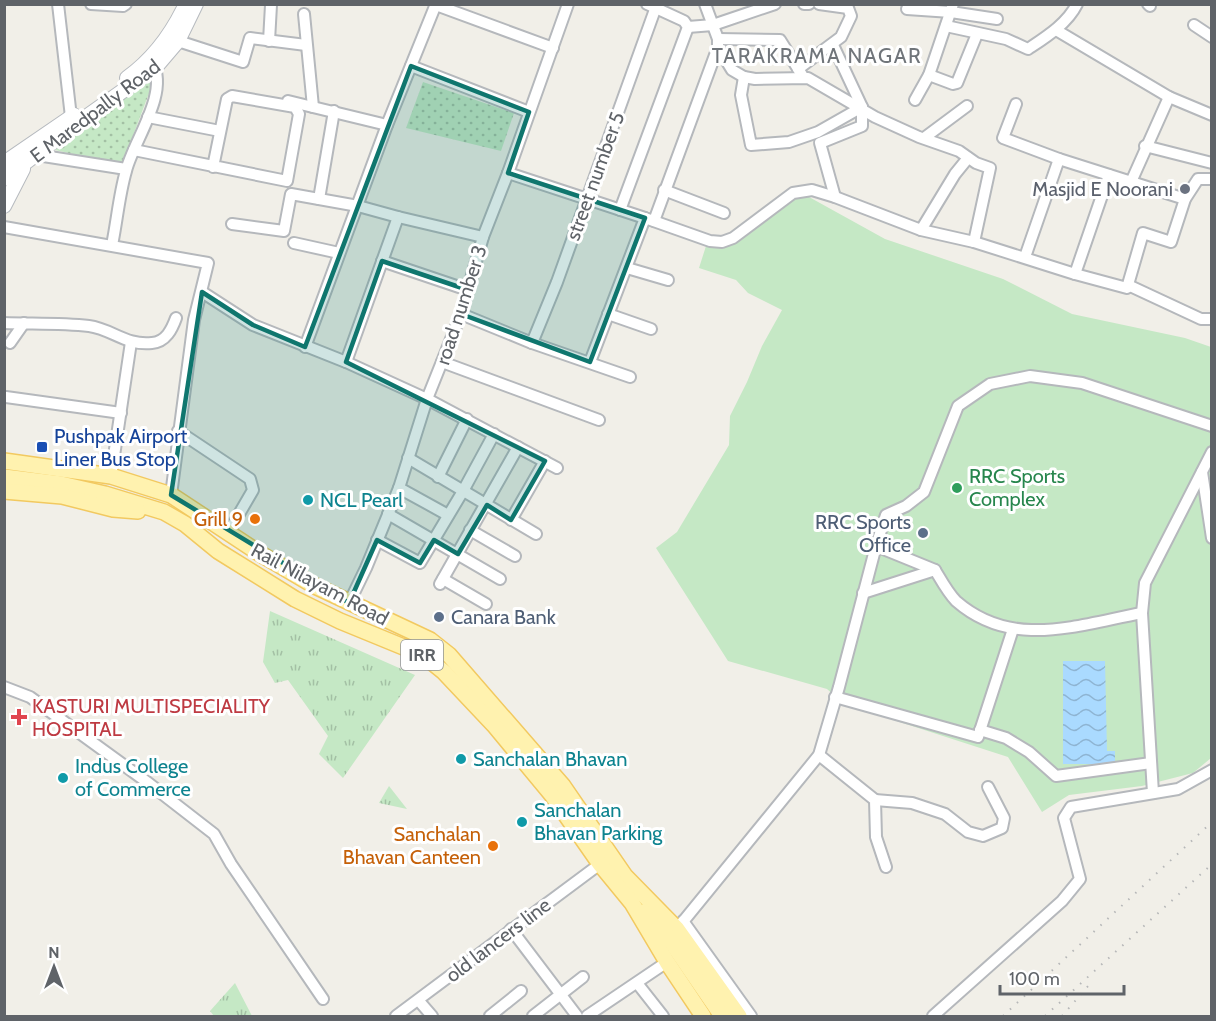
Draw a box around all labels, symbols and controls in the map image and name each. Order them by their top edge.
district label: TARAKRAMA NAGAR [712,43,922,68]
street label: E Maredpally Road [25,54,165,168]
street label: street number 5 [561,108,629,244]
place label: Masjid E Noorani [1032,177,1173,201]
marker: Masjid E Noorani [1178,182,1192,196]
street label: road number 3 [430,242,492,368]
place label: Pushpak Airport Liner Bus Stop [54,424,187,471]
marker: Pushpak Airport Liner Bus Stop [35,440,49,454]
place label: RRC Sports Complex [969,464,1065,511]
marker: RRC Sports Complex [950,481,964,495]
place label: NCL Pearl [320,488,403,512]
marker: NCL Pearl [301,493,315,507]
place label: Grill 9 [194,507,243,531]
place label: RRC Sports Office [815,510,911,557]
marker: Grill 9 [248,512,262,526]
marker: RRC Sports Office [916,526,930,540]
street label: Rail Nilayam Road [247,538,393,630]
place label: Canara Bank [451,605,556,629]
marker: Canara Bank [432,610,446,624]
road number: IRR [401,640,443,670]
place label: KASTURI MULTISPECIALITY HOSPITAL [32,694,271,741]
marker: KASTURI MULTISPECIALITY HOSPITAL [10,708,28,726]
place label: Sanchalan Bhavan [473,747,627,771]
marker: Sanchalan Bhavan [454,752,468,766]
place label: Indus College of Commerce [75,754,191,801]
marker: Indus College of Commerce [56,771,70,785]
place label: Sanchalan Bhavan Parking [534,798,663,845]
marker: Sanchalan Bhavan Parking [515,815,529,829]
place label: Sanchalan Bhavan Canteen [343,822,481,869]
marker: Sanchalan Bhavan Canteen [486,839,500,853]
street label: old lancers line [441,893,555,987]
north arrow [24,937,84,997]
text: N [48,943,60,962]
scale bar [1000,958,1124,996]
text: 100 m [1009,968,1060,990]

